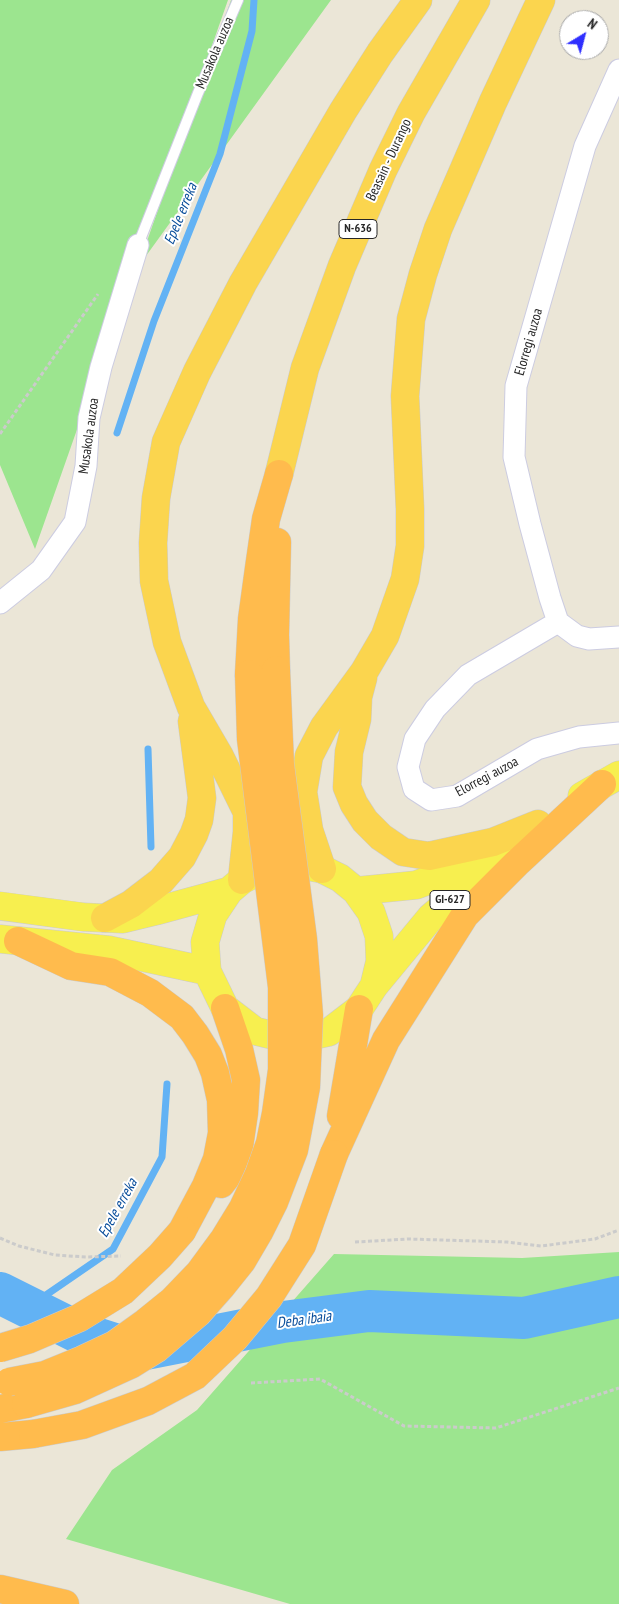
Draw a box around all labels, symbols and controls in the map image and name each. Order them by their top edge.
north arrow [559,10,609,60]
street label: Musakola auzoa [192,14,238,92]
text: N [584,14,601,33]
street label: Beasain - Durango [363,116,415,204]
water label: Epele erreka [161,181,201,247]
road number: N-636 [339,220,377,238]
street label: Elorregi auzoa [511,307,547,377]
street label: Musakola auzoa [75,397,103,475]
street label: Elorregi auzoa [453,753,521,801]
road number: GI-627 [430,890,470,910]
water label: Epele erreka [95,1175,141,1241]
water label: Deba ibaia [276,1307,332,1333]

